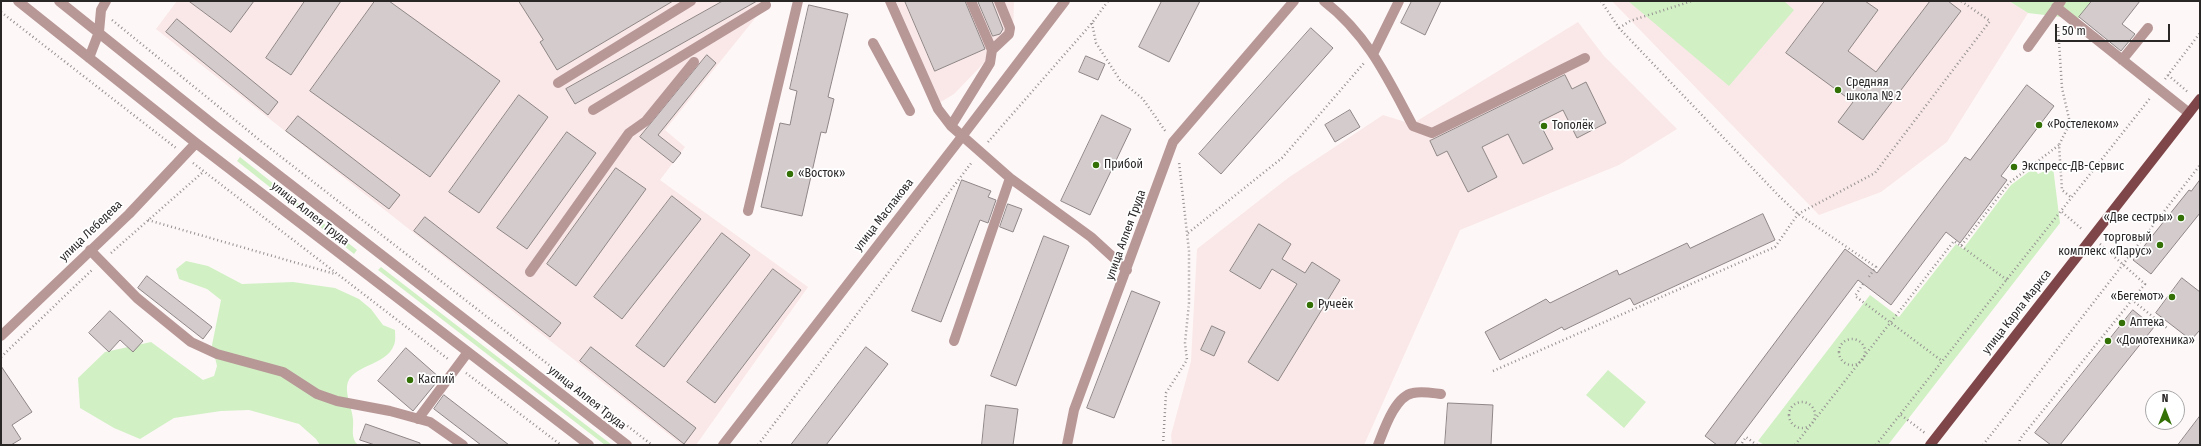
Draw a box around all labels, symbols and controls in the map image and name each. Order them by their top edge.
scale bar [2057,16,2172,42]
text: 50 m [2062,24,2086,38]
place label: Средняя школа № 2 [1846,76,1901,104]
marker: Средняя школа № 2 [1833,85,1843,95]
place label: «Ростелеком» [2047,118,2119,132]
place label: Тополёк [1552,119,1593,133]
marker: «Ростелеком» [2034,120,2044,130]
marker: Тополёк [1539,121,1549,131]
place label: Прибой [1104,158,1143,172]
marker: Прибой [1091,160,1101,170]
place label: Экспресс-ДВ-Сервис [2022,160,2124,174]
marker: Экспресс-ДВ-Сервис [2009,162,2019,172]
place label: «Восток» [798,167,845,181]
marker: «Восток» [785,169,795,179]
street label: улица Маслакова [851,176,917,254]
street label: улица Аллея Труда [268,179,352,249]
street label: улица Аллея Труда [1103,188,1149,282]
street label: улица Лебедева [57,197,125,265]
place label: «Две сестры» [2104,211,2173,225]
marker: «Две сестры» [2176,213,2186,223]
place label: торговый комплекс «Парус» [2058,231,2152,259]
marker: торговый комплекс «Парус» [2155,240,2165,250]
street label: улица Карла Маркса [1979,267,2055,357]
place label: «Бегемот» [2110,290,2164,304]
marker: «Бегемот» [2167,292,2177,302]
place label: Ручеёк [1318,298,1353,312]
marker: Ручеёк [1305,300,1315,310]
place label: Аптека [2130,316,2164,330]
marker: Аптека [2117,318,2127,328]
place label: «Домотехника» [2116,334,2195,348]
marker: «Домотехника» [2103,336,2113,346]
street label: улица Аллея Труда [545,363,629,433]
place label: Каспий [418,373,455,387]
marker: Каспий [405,375,415,385]
north arrow [2145,390,2185,430]
text: N [2162,392,2168,405]

